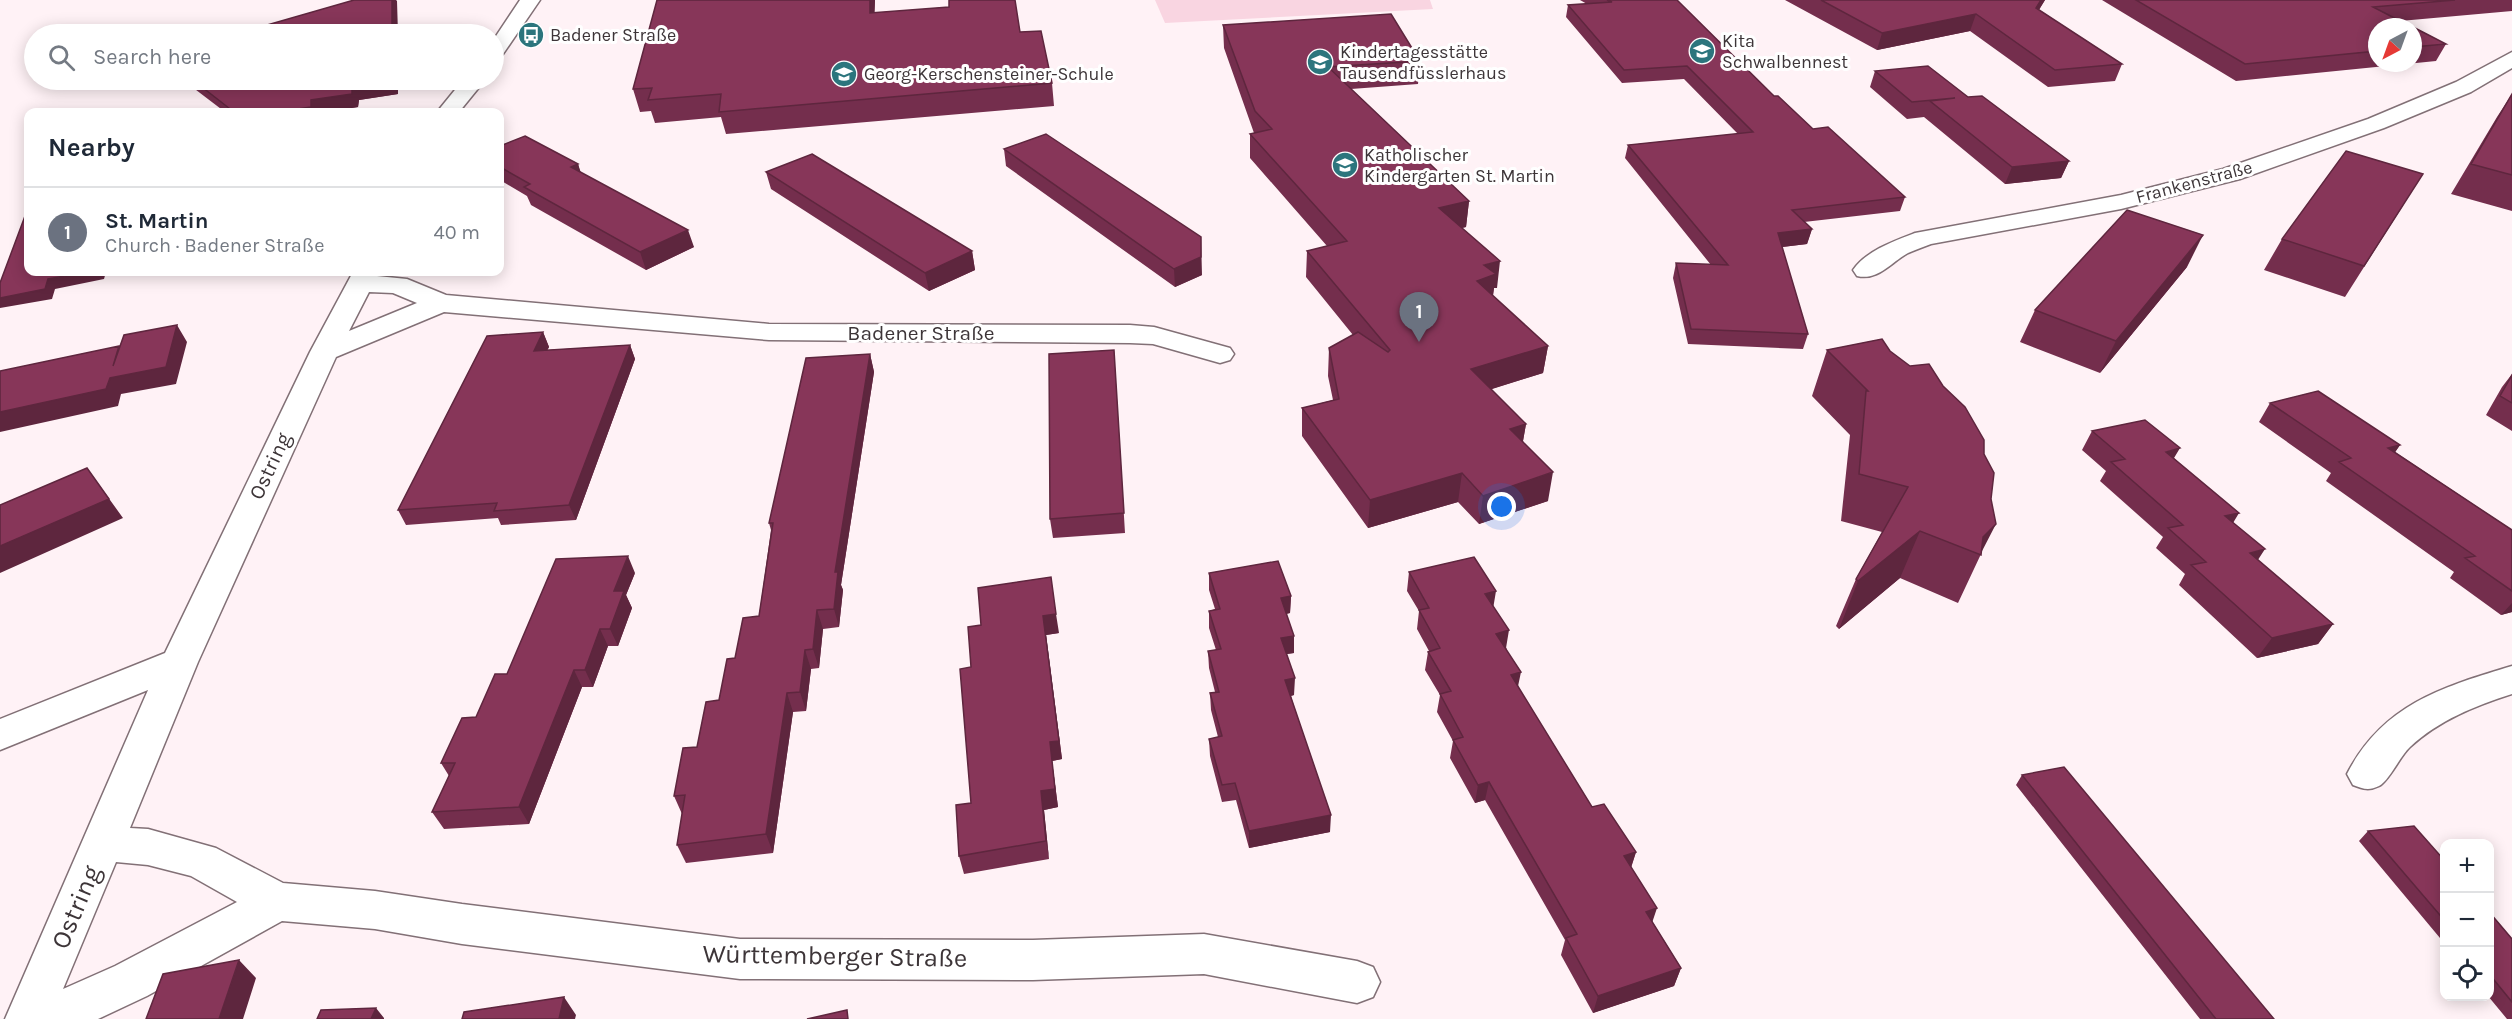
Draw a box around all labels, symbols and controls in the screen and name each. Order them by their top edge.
north arrow [2368,18,2422,72]
bus stop icon: Badener Straße [516,20,546,50]
search box [24,24,504,90]
place label: Badener Straße [550,24,676,46]
place label: Kita Schwalbennest [1722,30,1848,73]
school or university icon: Kita Schwalbennest [1687,36,1717,66]
icon: search [45,41,78,74]
place label: Kindertagesstätte Tausendfüsslerhaus [1340,41,1506,84]
text: Search here [93,44,211,70]
school or university icon: Kindertagesstätte Tausendfüsslerhaus [1305,47,1335,77]
school or university icon: Georg-Kerschensteiner-Schule [829,59,859,89]
place label: Georg-Kerschensteiner-Schule [864,63,1114,85]
text: Nearby [48,132,135,163]
place label: Katholischer Kindergarten St. Martin [1364,144,1555,187]
school or university icon: Katholischer Kindergarten St. Martin [1330,150,1360,180]
street label: Frankenstraße [2133,156,2255,208]
text: St. Martin [105,208,208,234]
text: 1 [64,221,71,244]
text: 40 m [434,221,480,244]
text: Church · Badener Straße [105,234,324,257]
pin: 1 [1400,292,1438,342]
street label: Badener Straße [847,321,995,345]
street label: Ostring [244,429,296,503]
your location [1487,492,1516,521]
map controls [2440,839,2494,1001]
button: + [2440,839,2494,893]
street label: Ostring [45,860,108,953]
button: − [2440,893,2494,947]
street label: Württemberger Straße [702,938,968,974]
button: locate [2440,947,2494,1001]

